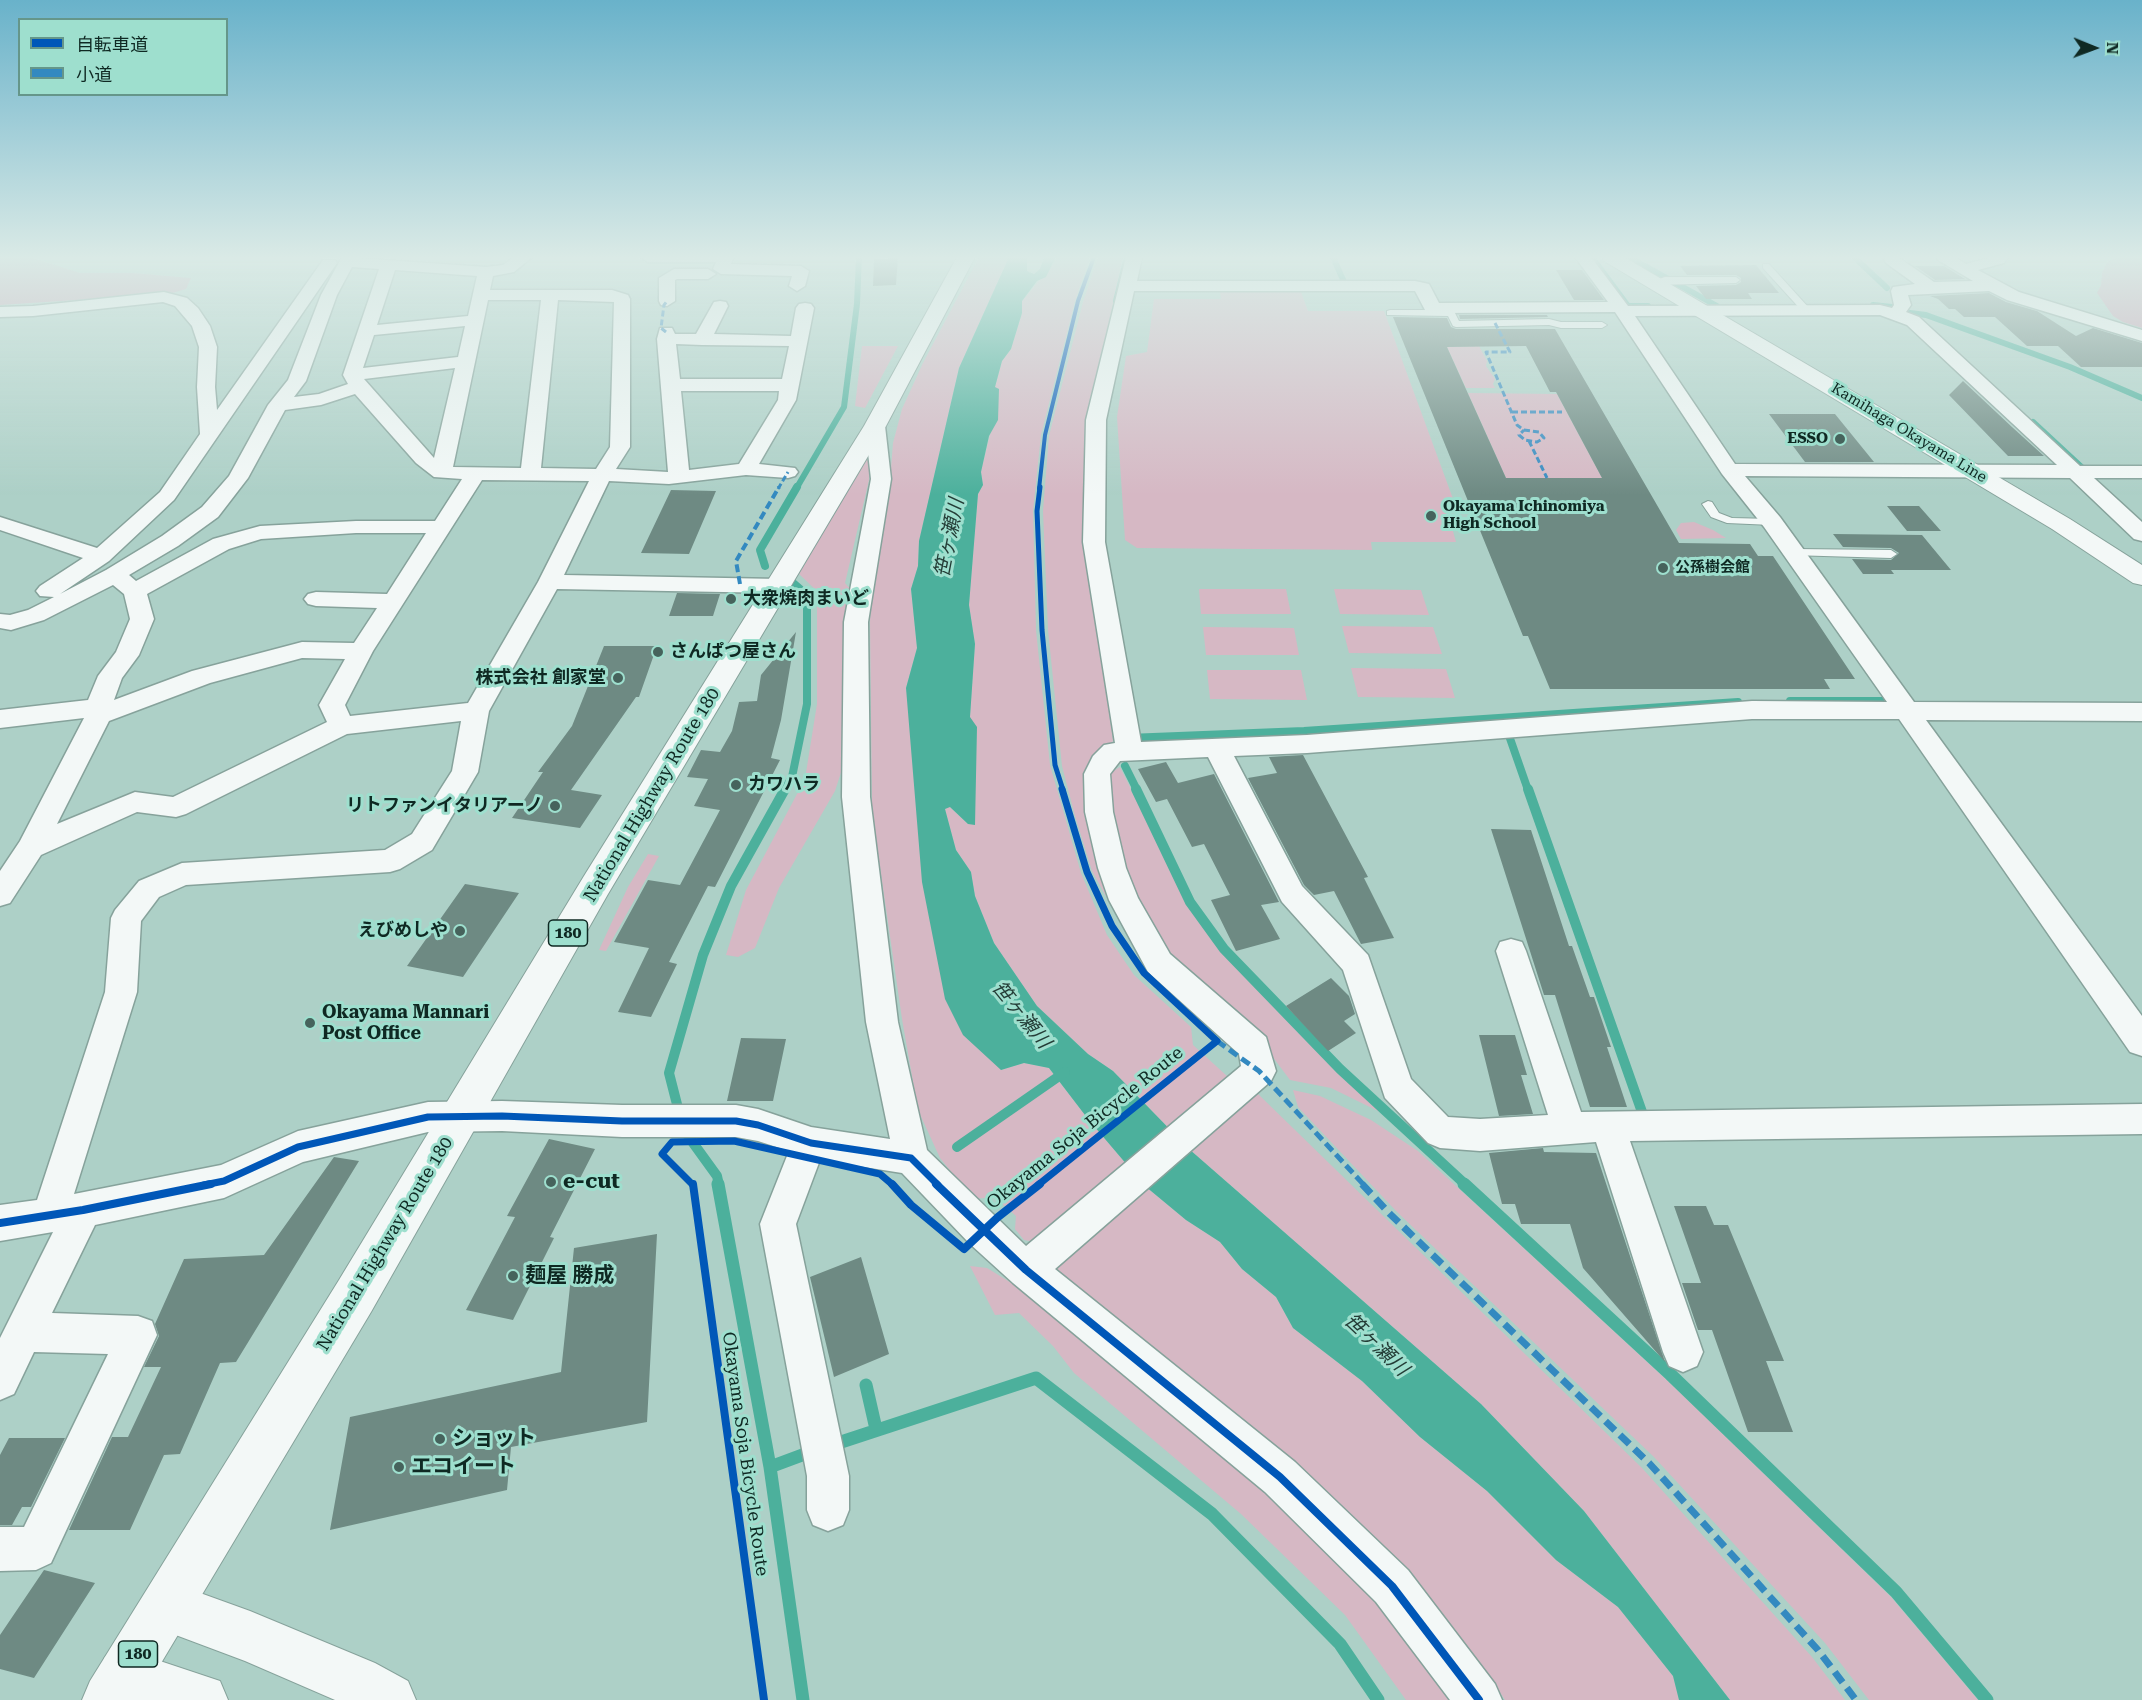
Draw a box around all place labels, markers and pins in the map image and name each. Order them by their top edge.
place label: ESSO [1787,430,1828,448]
marker: ESSO [1833,432,1847,446]
place label: Okayama Ichinomiya High School [1443,498,1604,533]
marker: Okayama Ichinomiya High School [1424,509,1438,523]
place label: 公孫樹会館 [1675,559,1750,577]
marker: 公孫樹会館 [1656,561,1670,575]
place label: 大衆焼肉まいど [743,588,869,610]
marker: 大衆焼肉まいど [724,592,738,606]
place label: さんぱつ屋さん [670,641,796,663]
marker: さんぱつ屋さん [651,645,665,659]
place label: 株式会社 創家堂 [475,667,606,689]
marker: 株式会社 創家堂 [611,671,625,685]
place label: カワハラ [748,774,820,796]
marker: カワハラ [729,778,743,792]
place label: リトファンイタリアーノ [346,795,543,817]
marker: リトファンイタリアーノ [548,799,562,813]
place label: えびめしや [358,920,448,942]
marker: えびめしや [453,924,467,938]
place label: Okayama Mannari Post Office [322,1002,489,1044]
marker: Okayama Mannari Post Office [303,1016,317,1030]
place label: e-cut [563,1169,620,1195]
marker: e-cut [544,1175,558,1189]
place label: 麺屋 勝成 [525,1263,614,1289]
marker: 麺屋 勝成 [506,1269,520,1283]
place label: ショット [452,1426,536,1452]
marker: ショット [433,1432,447,1446]
place label: エコイート [411,1454,516,1480]
marker: エコイート [392,1460,406,1474]

